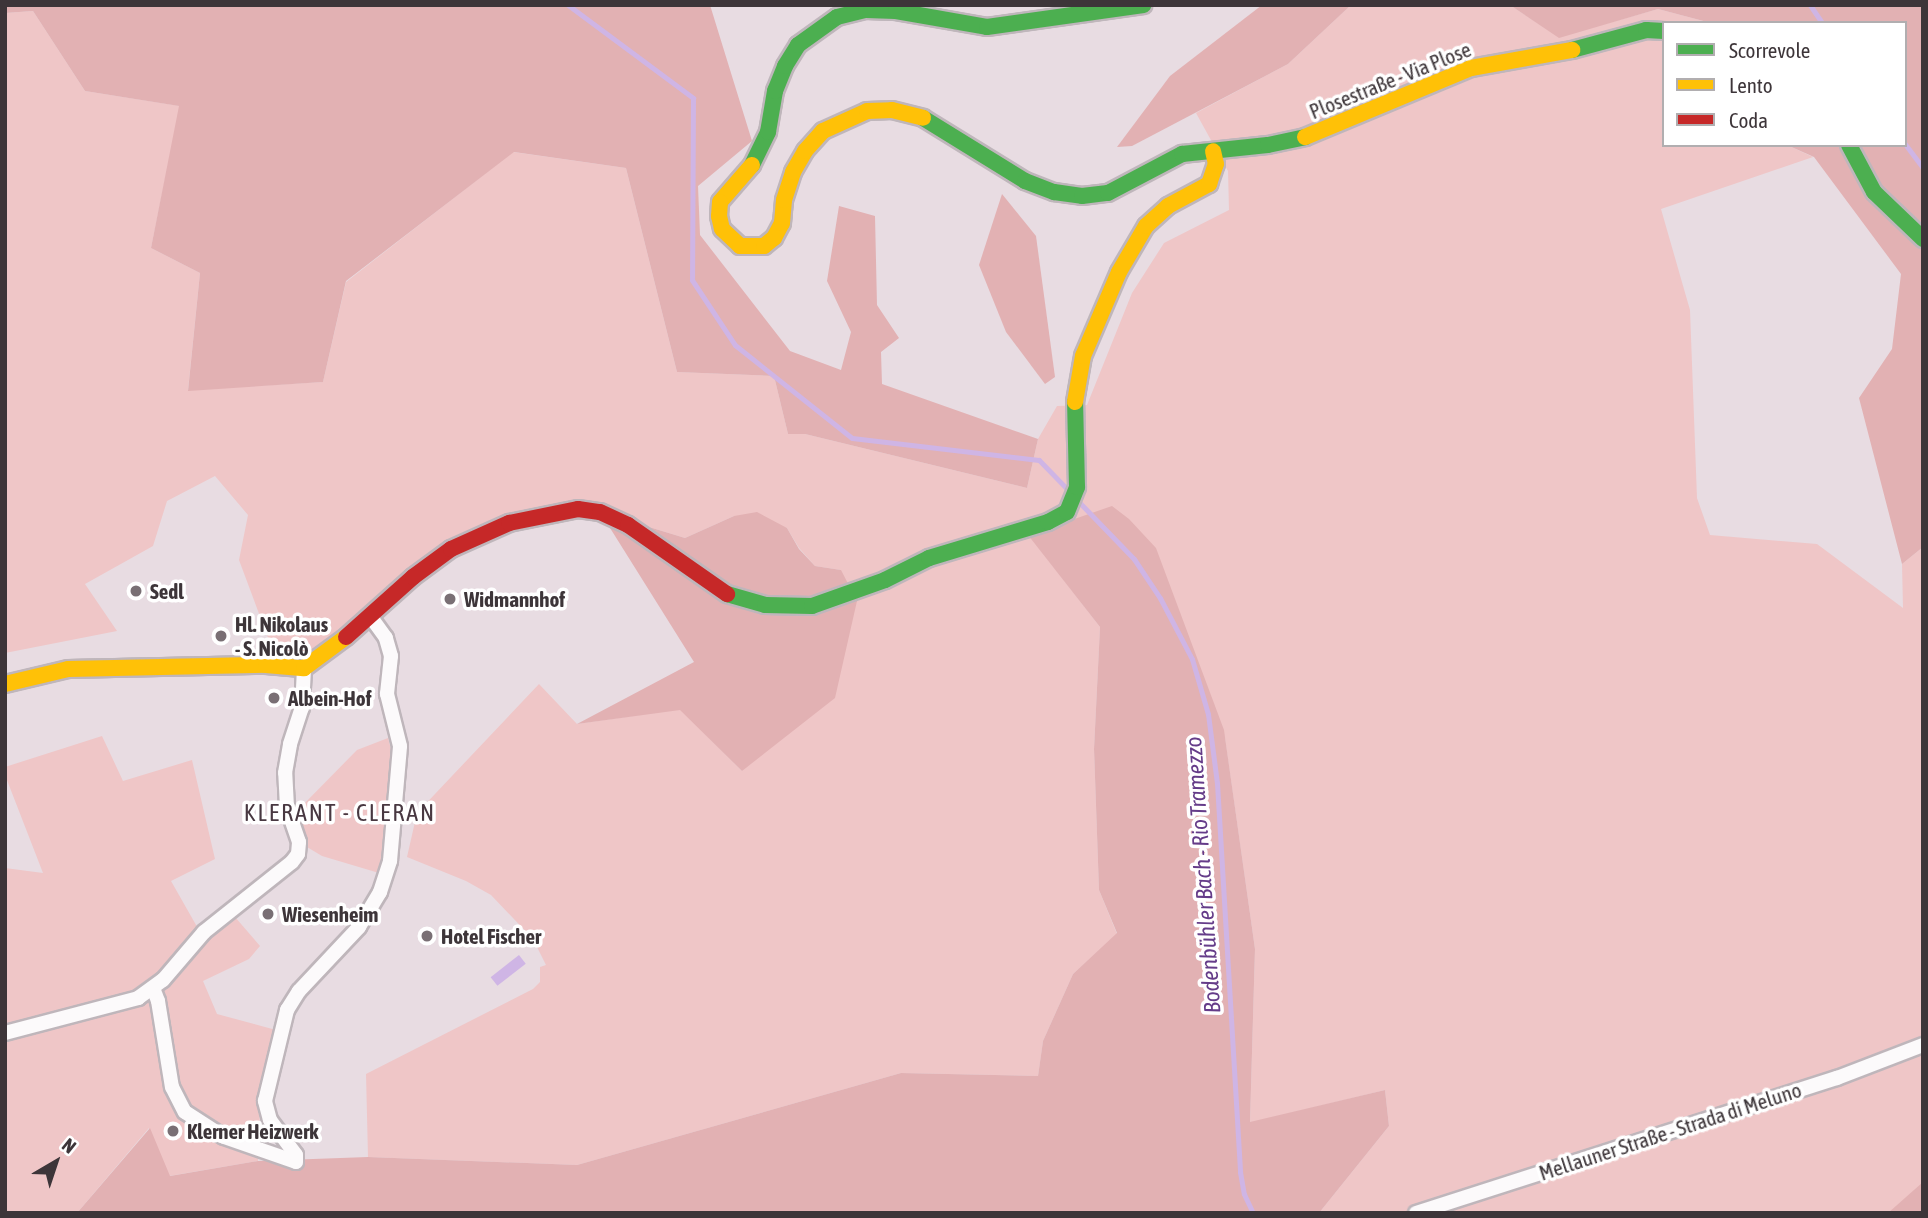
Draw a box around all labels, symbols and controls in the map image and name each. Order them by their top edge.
legend [1662,21,1907,147]
street label: Plosestraße - Via Plose [1305,36,1475,124]
text: Scorrevole [1729,38,1810,62]
text: Lento [1729,73,1773,97]
text: Coda [1729,108,1768,132]
place label: Sedl [150,578,184,604]
marker: Sedl [128,583,144,599]
place label: Widmannhof [464,586,565,612]
marker: Widmannhof [442,591,458,607]
place label: Hl. Nikolaus - S. Nicolò [235,611,328,661]
marker: Hl. Nikolaus - S. Nicolò [213,628,229,644]
place label: Albein-Hof [288,685,371,711]
marker: Albein-Hof [266,690,282,706]
water label: Bodenbühler Bach - Rio Tramezzo [1180,736,1226,1014]
district label: KLERANT - CLERAN [246,799,434,827]
place label: Wiesenheim [282,901,378,927]
marker: Wiesenheim [260,906,276,922]
place label: Hotel Fischer [441,923,541,949]
marker: Hotel Fischer [419,928,435,944]
street label: Mellauner Straße - Strada di Meluno [1536,1077,1804,1185]
place label: Klerner Heizwerk [187,1118,319,1144]
marker: Klerner Heizwerk [165,1123,181,1139]
north arrow [21,1127,91,1197]
text: N [58,1134,80,1158]

